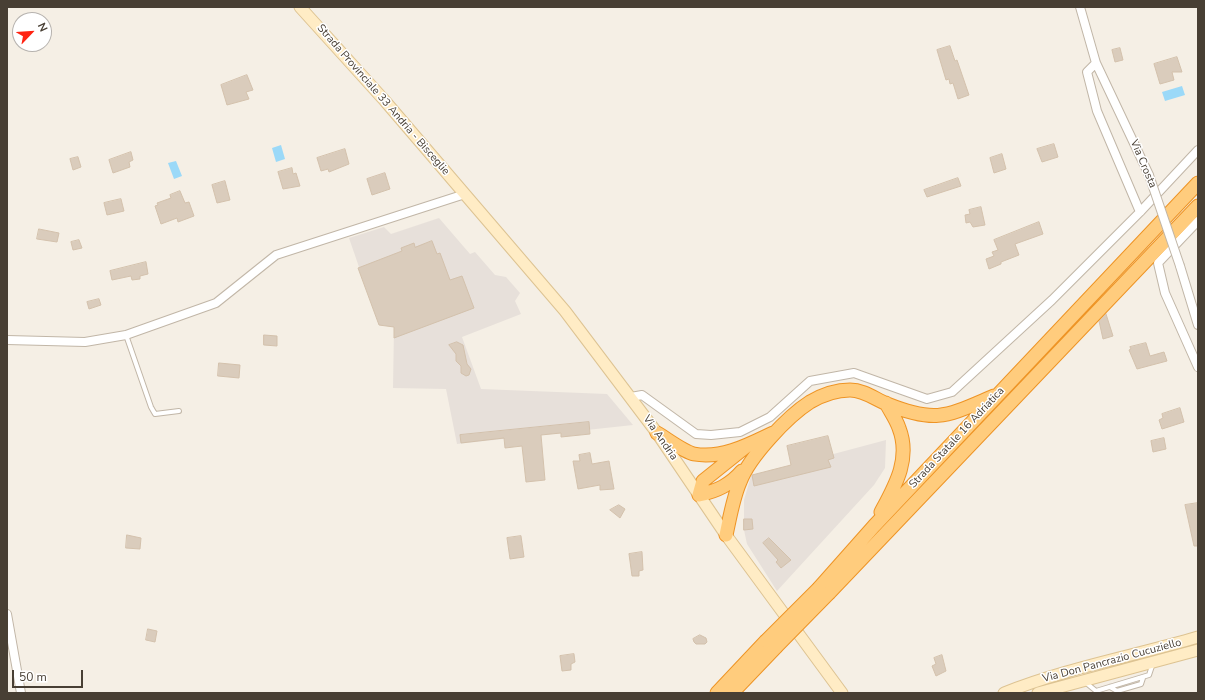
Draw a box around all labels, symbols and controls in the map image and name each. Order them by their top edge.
north arrow [12,12,52,52]
text: N [34,20,51,34]
street label: Strada Provinciale 33 Andria - Bisceglie [314,22,452,178]
street label: Via Crosta [1127,138,1159,190]
street label: Strada Statale 16 Adriatica [907,385,1007,491]
street label: Via Andria [640,413,680,463]
street label: Via Don Pancrazio Cucuziello [1041,636,1183,686]
scale bar [14,662,85,688]
text: 50 m [19,669,47,685]

